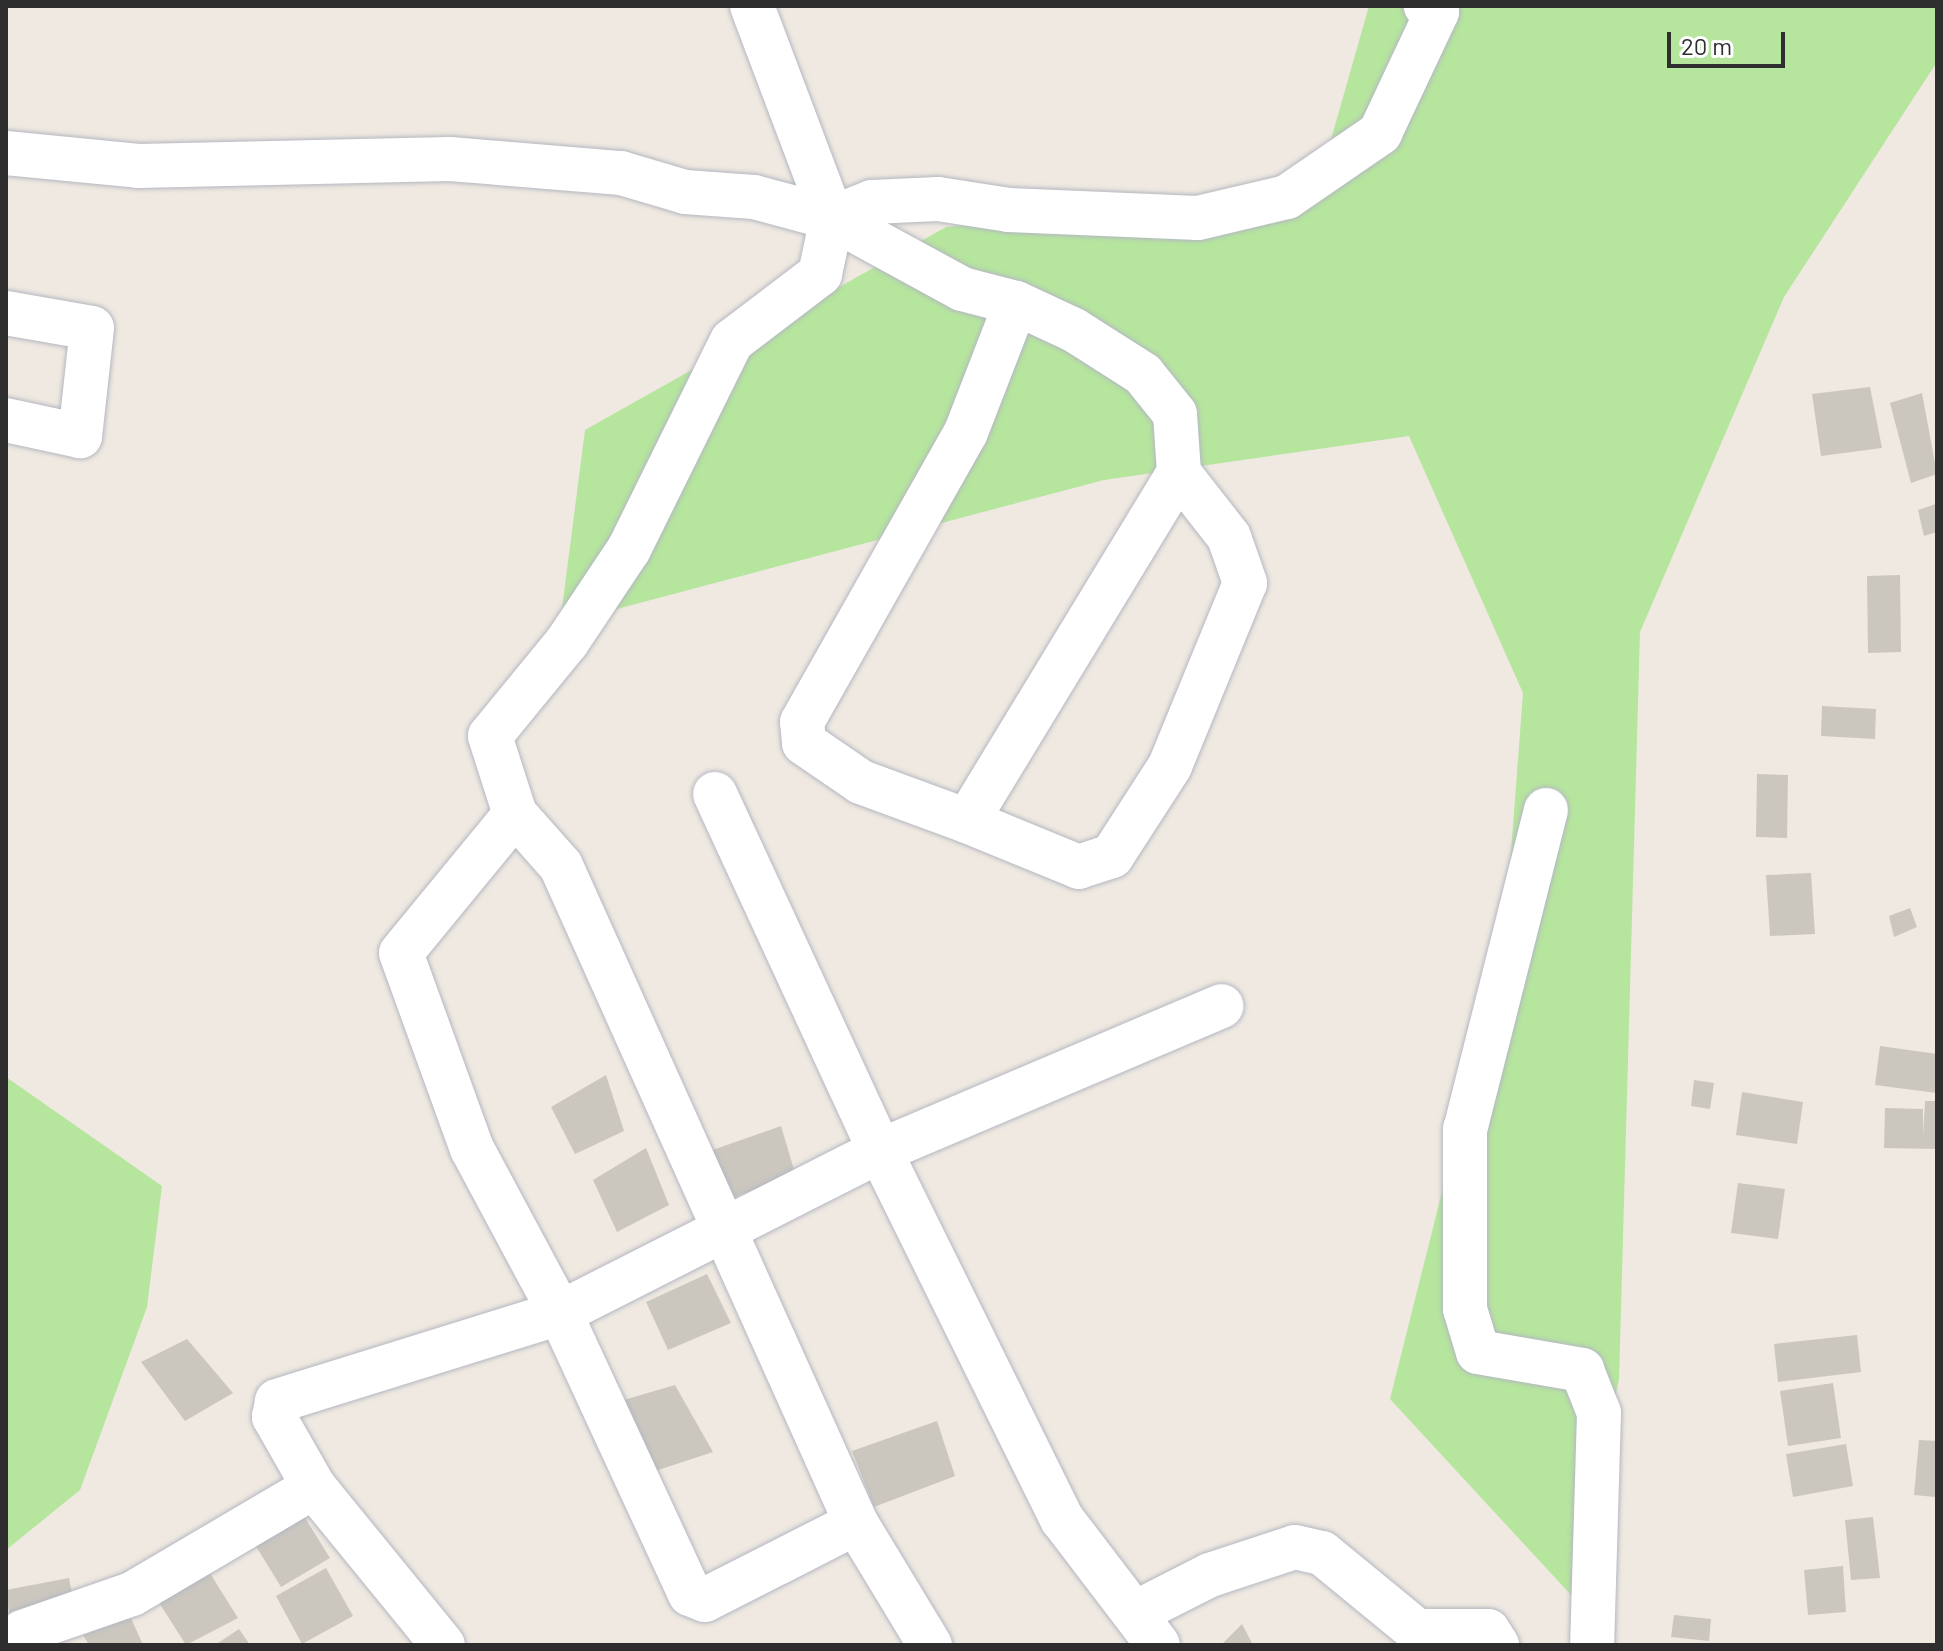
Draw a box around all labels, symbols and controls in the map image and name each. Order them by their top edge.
scale bar [1671,16,1789,66]
text: 20 m [1681,31,1732,60]

